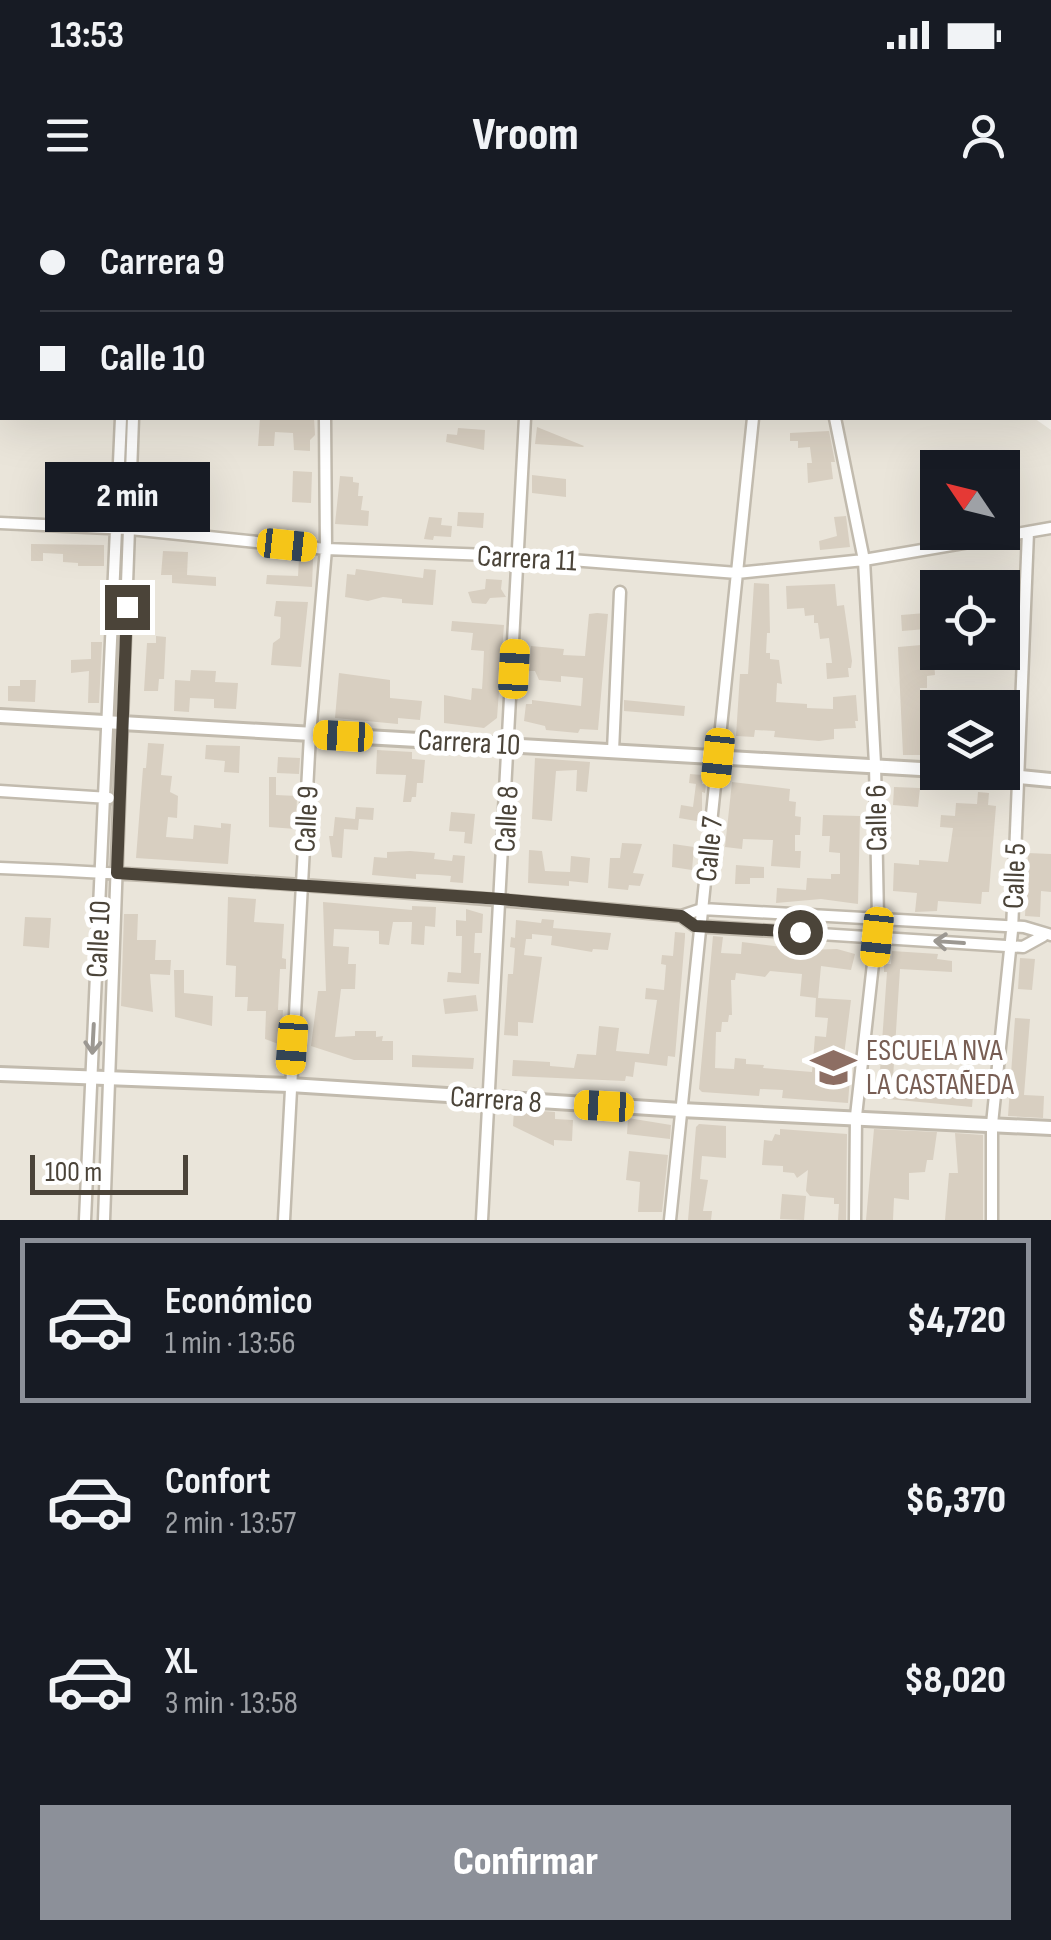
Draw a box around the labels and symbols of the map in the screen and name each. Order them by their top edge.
north arrow [920,450,1020,550]
callout: 2 min [44,462,210,532]
car [256,527,318,563]
street label: Carrera 11 [476,538,578,580]
route end [105,585,150,630]
car [497,638,531,700]
car [312,719,374,753]
street label: Carrera 10 [417,722,521,764]
car [700,727,736,789]
street label: Calle 6 [858,784,896,852]
street label: Calle 9 [287,785,327,853]
street label: Calle 8 [487,785,527,853]
street label: Calle 7 [689,815,731,884]
street label: Calle 5 [996,843,1034,909]
street label: Calle 10 [79,899,119,979]
car [859,906,895,968]
route start [778,910,823,955]
one-way arrow [933,932,965,951]
car [275,1014,309,1076]
one-way arrow [84,1023,103,1055]
place label: ESCUELA NVA LA CASTAÑEDA [866,1033,1014,1103]
school or university icon: ESCUELA NVA LA CASTAÑEDA [809,1043,857,1091]
street label: Carrera 8 [449,1079,543,1121]
car [573,1089,635,1123]
scale bar [30,1150,188,1194]

